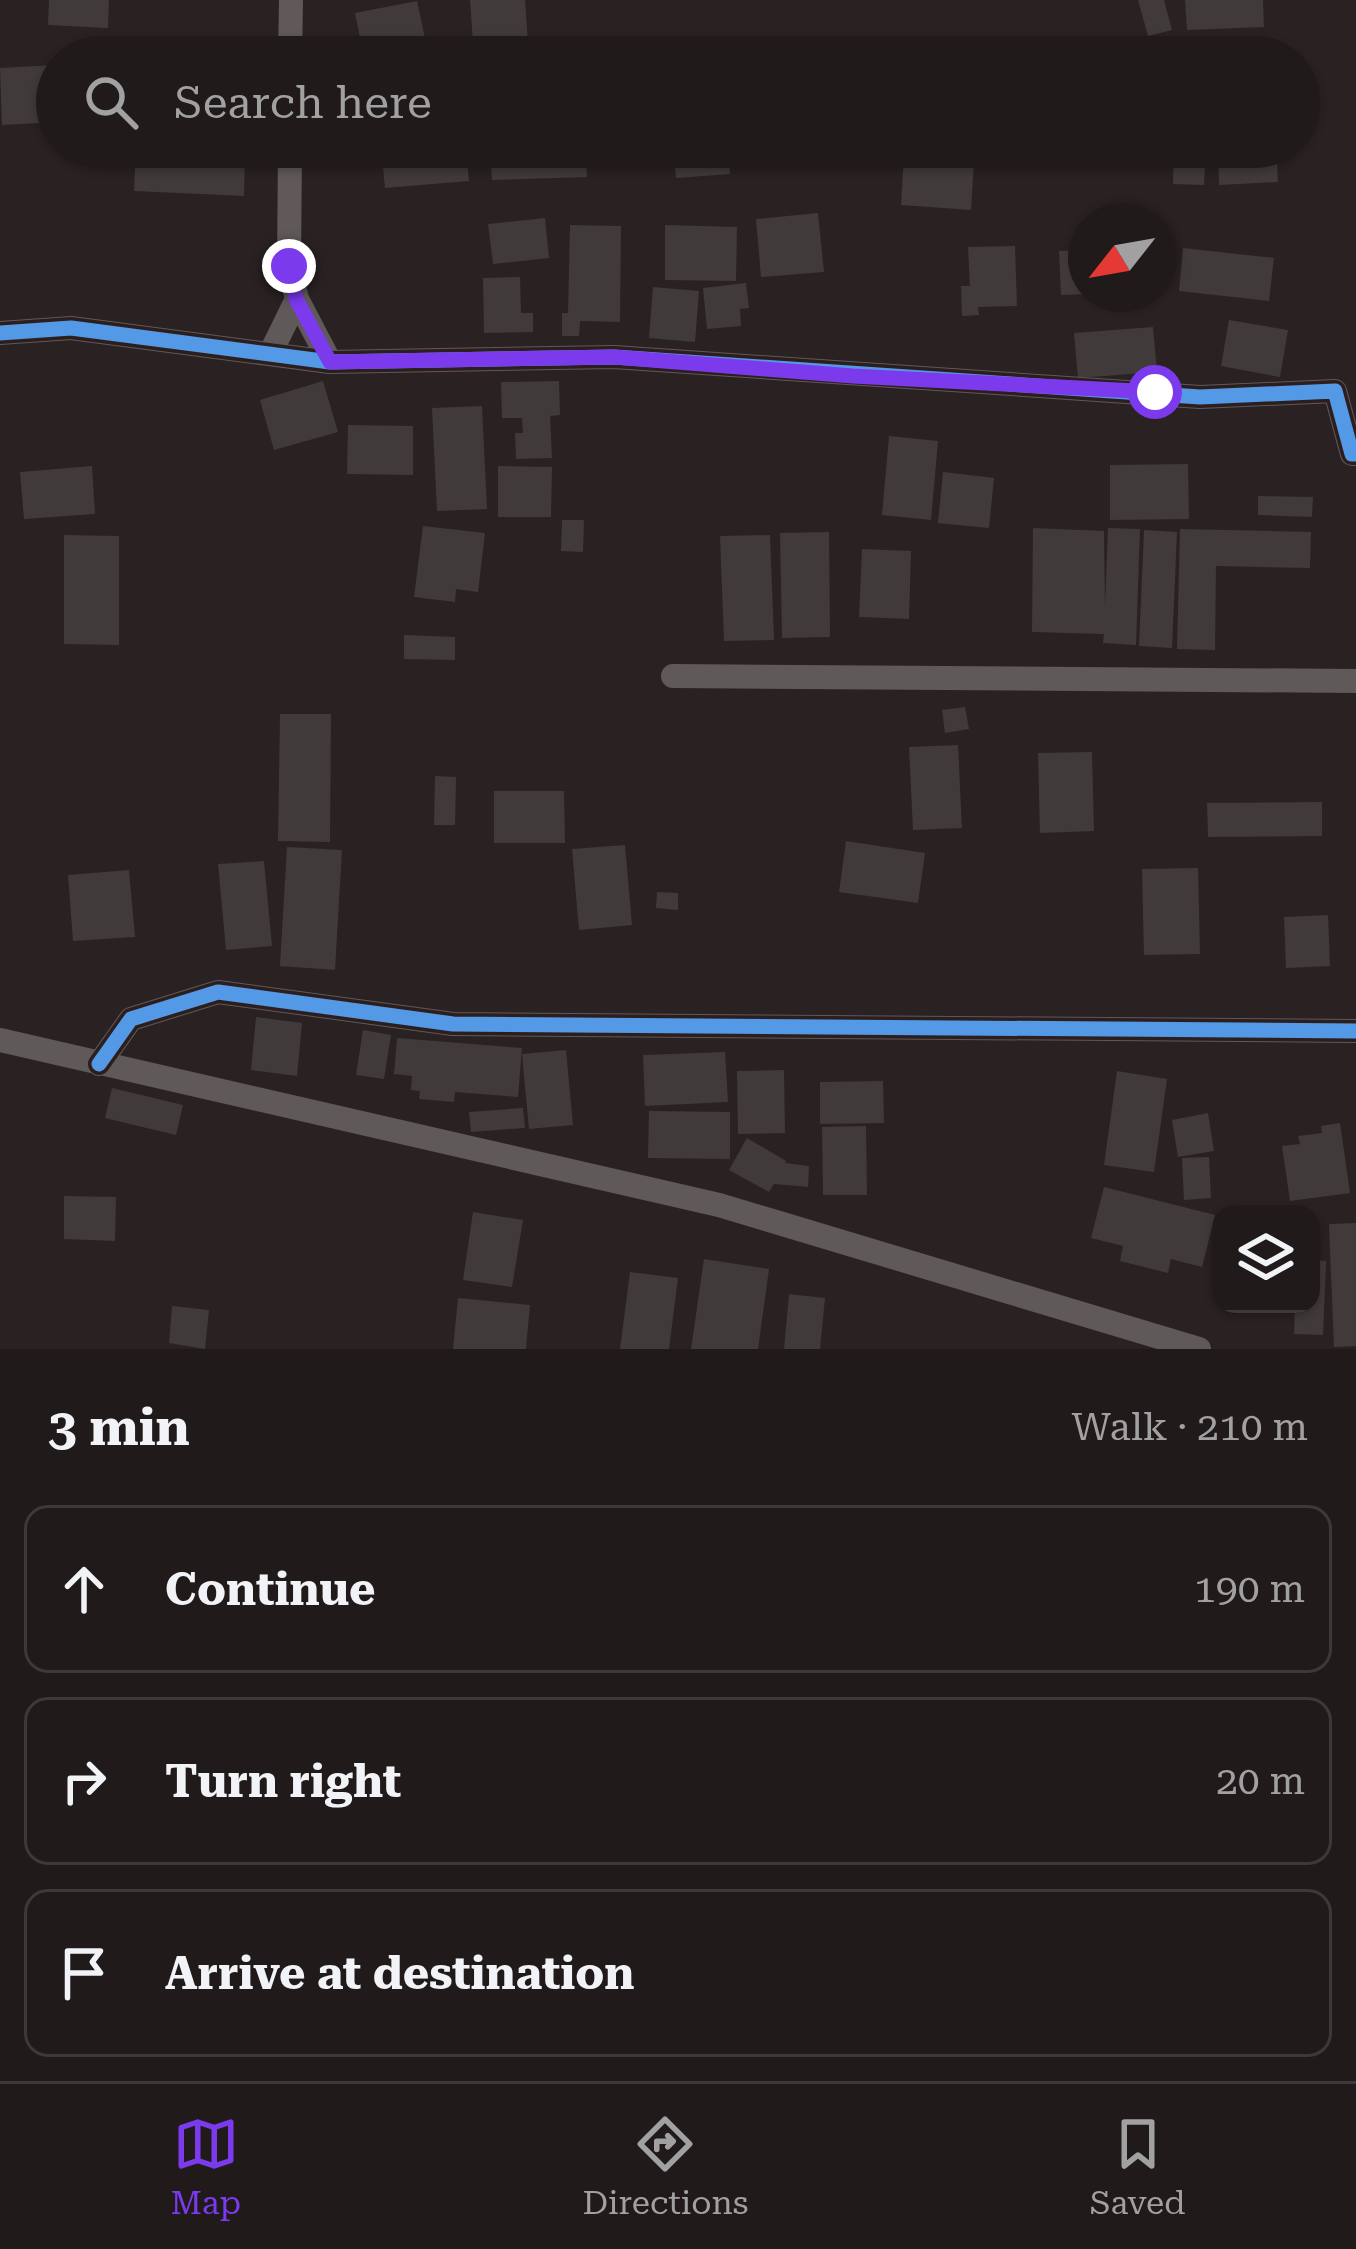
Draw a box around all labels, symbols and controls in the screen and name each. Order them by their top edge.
search box [36,36,1320,168]
icon: search [78,69,144,135]
text: Search here [174,76,432,129]
north arrow [1068,204,1176,312]
route end [262,239,316,293]
route start [1128,365,1182,419]
map controls [1212,1205,1320,1313]
button: layers [1212,1205,1320,1313]
text: 3 min [48,1398,190,1457]
text: Walk · 210 m [1072,1404,1308,1450]
icon: ahead [51,1556,117,1622]
text: Continue [165,1563,376,1616]
text: 190 m [1194,1566,1305,1612]
icon: right [51,1748,117,1814]
text: Turn right [165,1755,401,1808]
text: 20 m [1216,1758,1305,1804]
icon: arrive [51,1940,117,2006]
text: Arrive at destination [165,1947,634,2000]
tab: Map [171,2111,241,2222]
tab: Directions [582,2111,748,2222]
tab: Saved [1090,2111,1185,2222]

